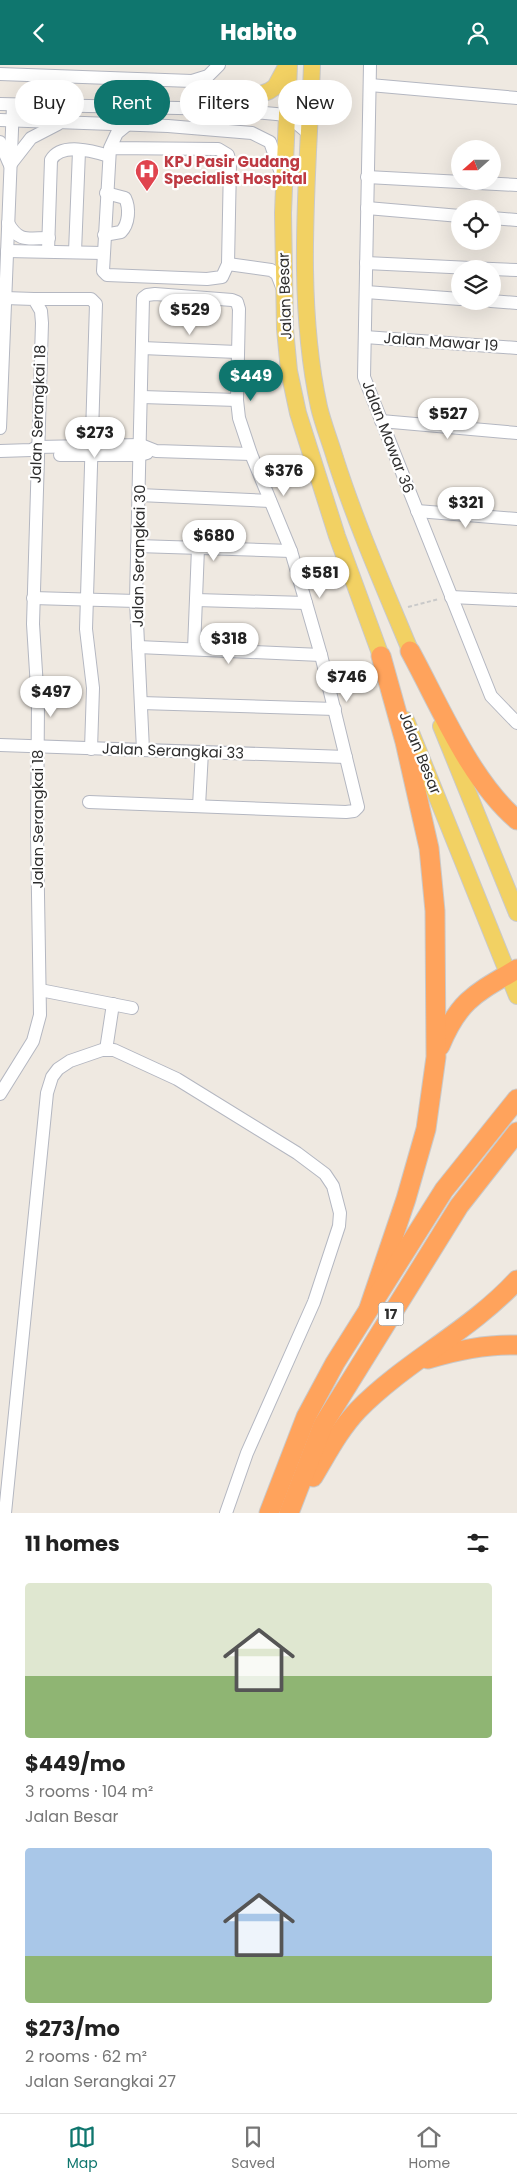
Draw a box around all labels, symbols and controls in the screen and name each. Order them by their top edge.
text: Habito [220,17,297,48]
icon: back [25,19,53,47]
icon: person [464,19,492,47]
chip: Buy [15,80,84,125]
chip: Rent [94,80,170,125]
chip: Filters [180,80,268,125]
chip: New [278,80,352,125]
north arrow [451,140,501,190]
map controls [451,140,501,310]
place label: KPJ Pasir Gudang Specialist Hospital [164,151,307,189]
hospital icon: KPJ Pasir Gudang Specialist Hospital [134,158,160,192]
button: locate [451,200,501,250]
street label: Jalan Besar [272,251,297,340]
button: layers [451,260,501,310]
pin: $529 [160,293,220,336]
text: $529 [170,298,210,321]
street label: Jalan Mawar 19 [383,327,499,356]
street label: Jalan Serangkai 18 [25,344,50,484]
pin: $449 [221,359,281,402]
text: $449 [230,364,272,387]
street label: Jalan Mawar 36 [357,378,420,496]
pin: $527 [418,397,478,440]
text: $527 [429,402,467,425]
pin: $273 [65,417,125,459]
text: $273 [76,421,114,444]
pin: $376 [254,455,314,497]
text: $376 [265,459,303,482]
street label: Jalan Serangkai 30 [127,484,150,628]
pin: $321 [436,487,496,529]
text: $321 [448,491,484,514]
pin: $680 [184,519,244,562]
text: $680 [193,524,235,547]
pin: $581 [290,557,350,599]
text: $581 [301,561,339,584]
pin: $318 [199,623,259,665]
text: $318 [211,627,247,650]
pin: $746 [317,661,377,703]
text: $746 [327,665,367,688]
pin: $497 [21,675,81,718]
text: $497 [31,680,71,703]
street label: Jalan Besar [394,708,447,798]
street label: Jalan Serangkai 33 [102,738,245,763]
street label: Jalan Serangkai 18 [27,750,48,888]
road number: 17 [378,1303,404,1325]
text: 11 homes [25,1529,120,1558]
icon: filters [464,1529,492,1557]
icon: home [214,1615,304,1705]
text: $449/mo [25,1749,125,1778]
text: 3 rooms · 104 m² [25,1780,153,1803]
text: Jalan Besar [25,1805,118,1828]
icon: home [214,1880,304,1970]
text: $273/mo [25,2014,120,2043]
text: 2 rooms · 62 m² [25,2045,147,2068]
text: Jalan Serangkai 27 [25,2070,176,2093]
tab: Map [67,2123,98,2174]
tab: Saved [231,2123,275,2174]
tab: Home [408,2123,450,2174]

